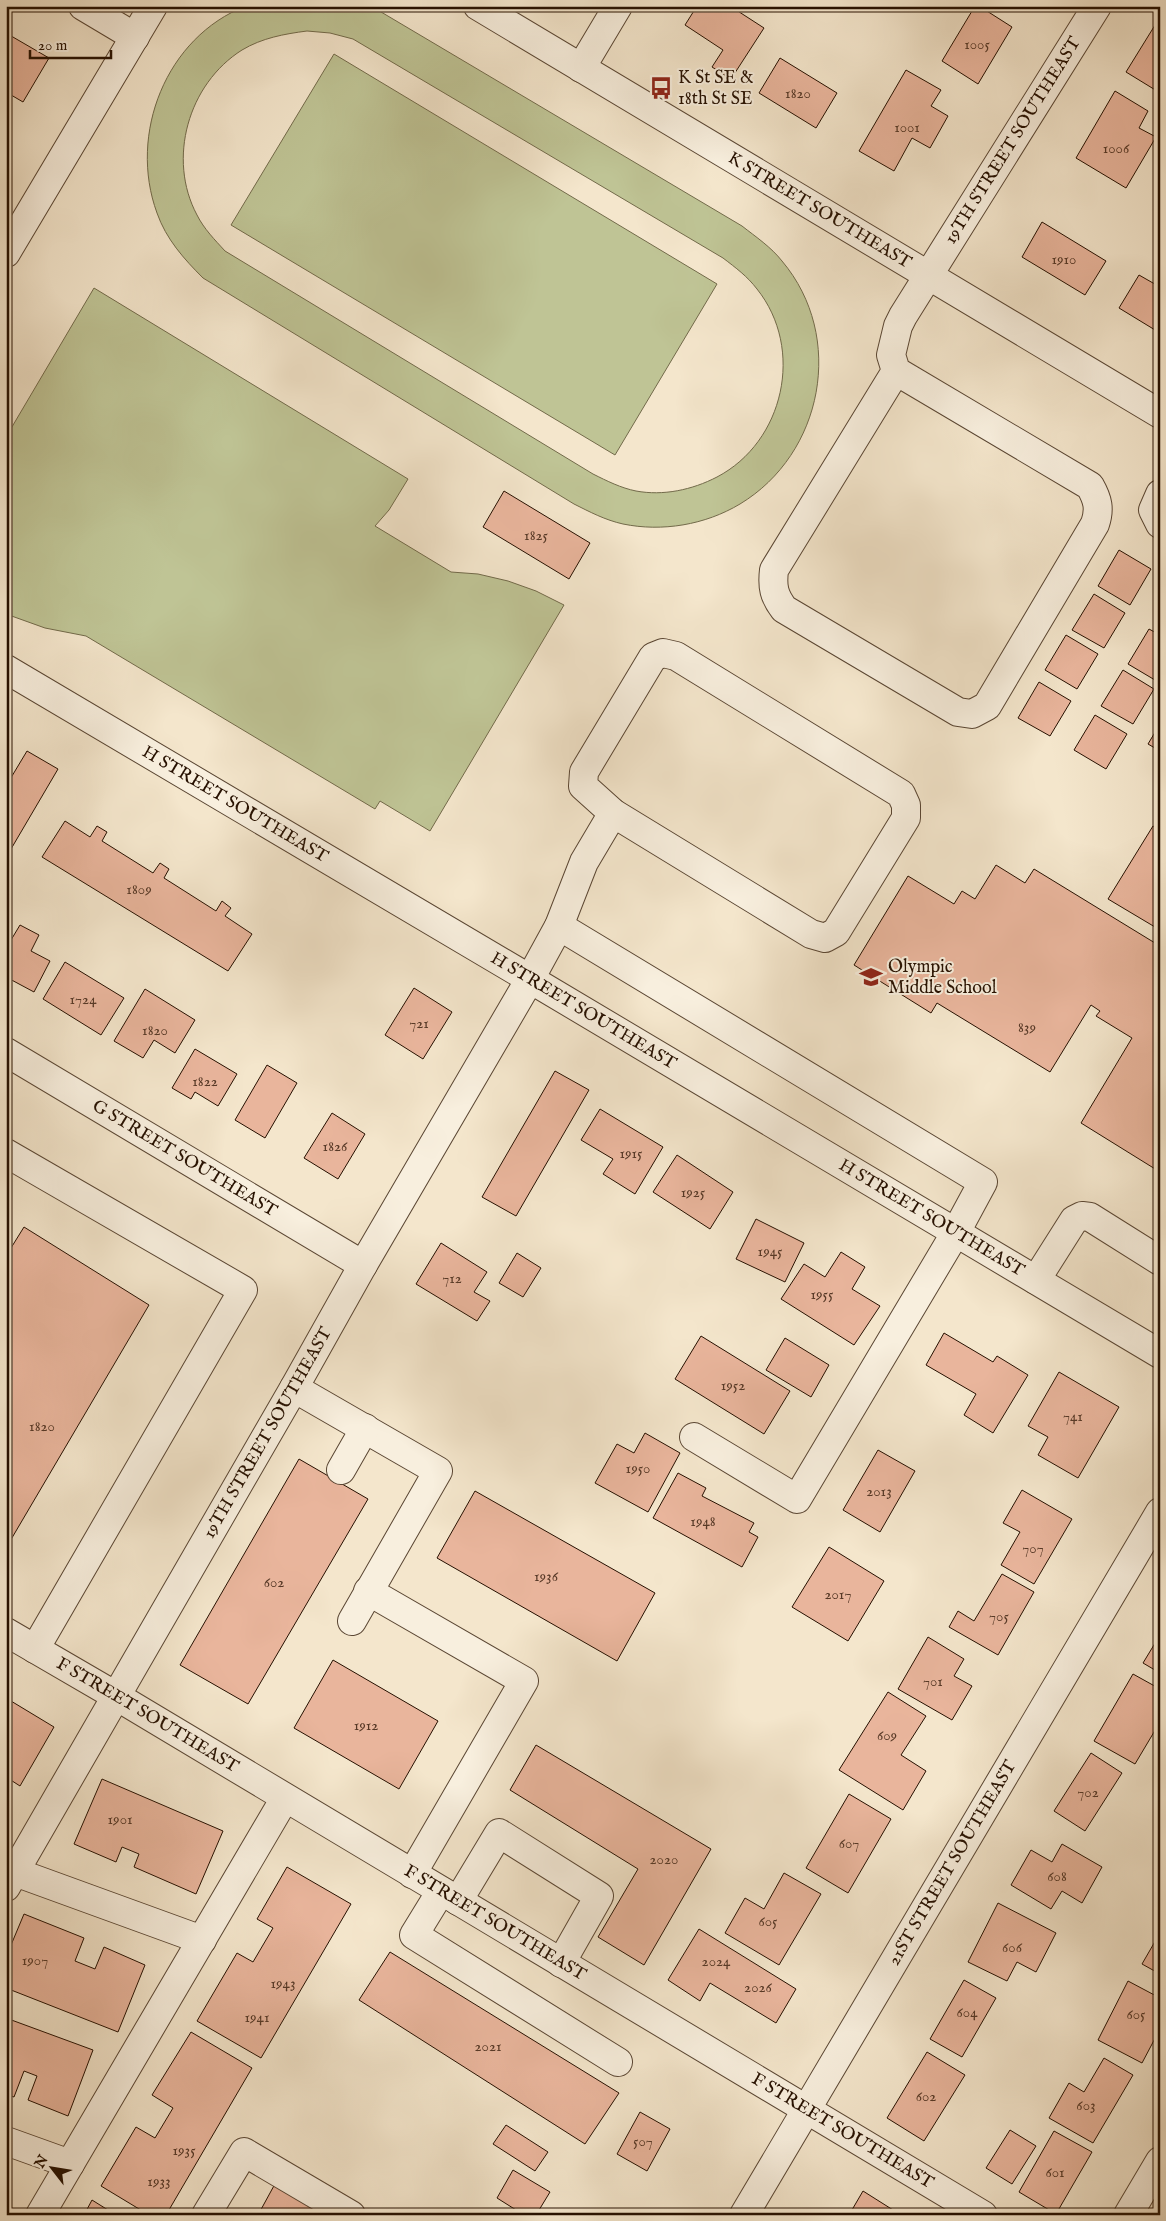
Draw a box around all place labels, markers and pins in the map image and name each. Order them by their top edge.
place label: K St SE & 18th St SE [678,67,753,111]
bus stop icon: K St SE & 18th St SE [648,75,674,101]
place label: Olympic Middle School [888,956,997,1000]
school or university icon: Olympic Middle School [858,964,884,990]

